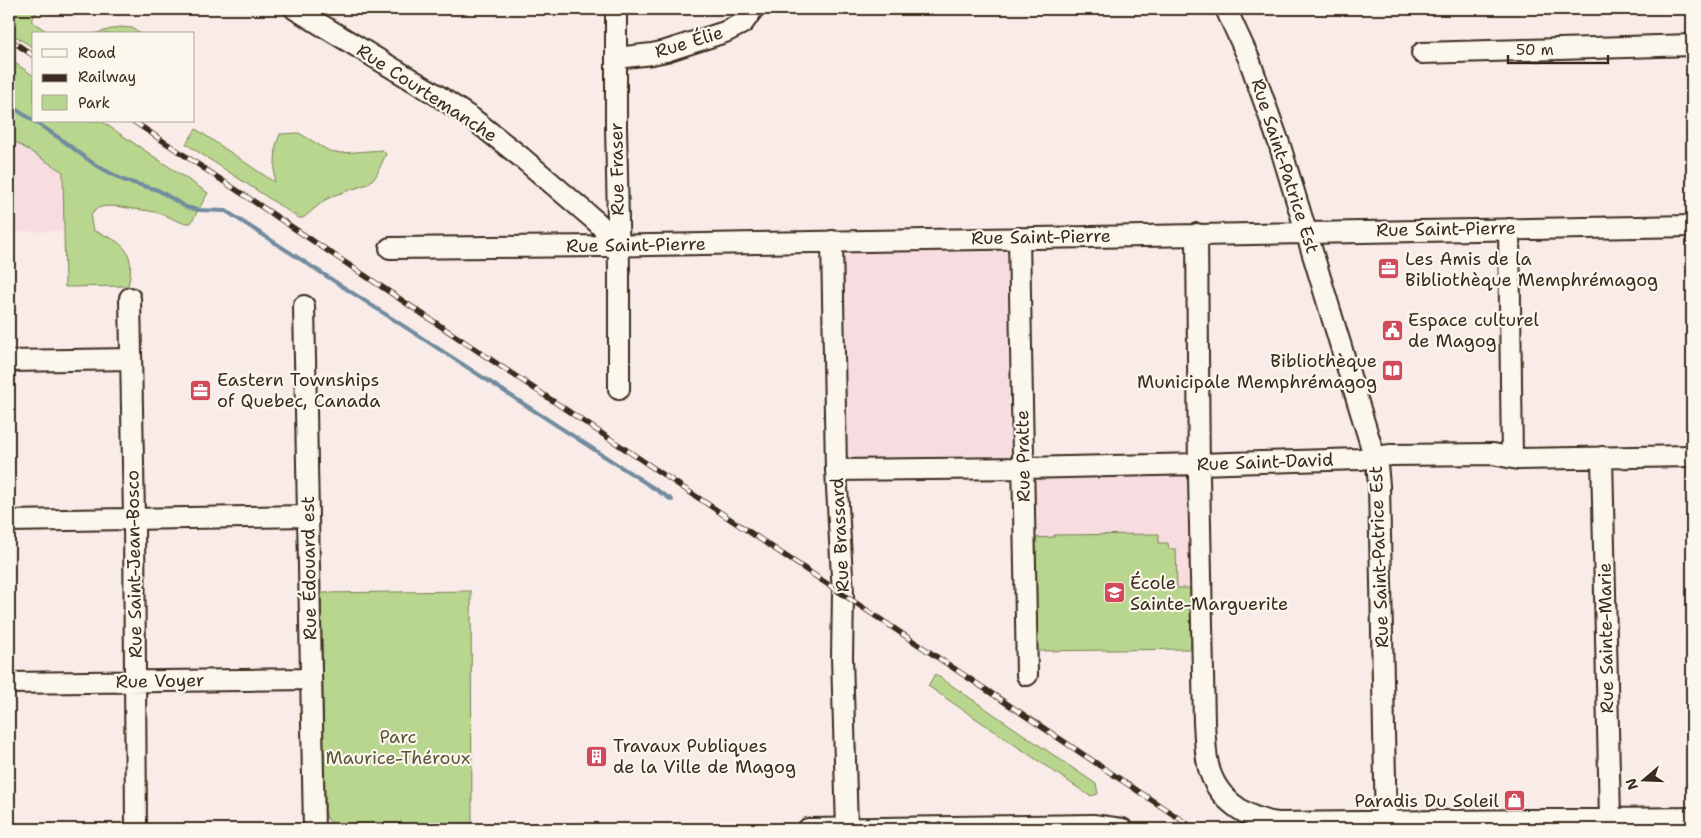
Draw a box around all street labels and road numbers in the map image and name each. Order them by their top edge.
street label: Rue Élie [652,20,726,64]
street label: Rue Courtemanche [352,38,502,148]
street label: Rue Saint-Patrice Est [1245,76,1325,256]
street label: Rue Fraser [604,122,630,216]
street label: Rue Saint-Pierre [1376,216,1516,242]
street label: Rue Saint-Pierre [971,224,1111,250]
street label: Rue Saint-Pierre [566,232,706,258]
street label: Rue Pratte [1010,410,1036,502]
street label: Rue Saint-David [1196,448,1334,476]
street label: Rue Saint-Patrice Est [1364,465,1394,648]
street label: Rue Saint-Jean-Bosco [120,470,148,658]
street label: Rue Brassard [825,477,855,593]
street label: Rue Édouard est [296,496,322,640]
street label: Rue Sainte-Marie [1593,562,1619,714]
street label: Rue Voyer [115,668,205,694]

